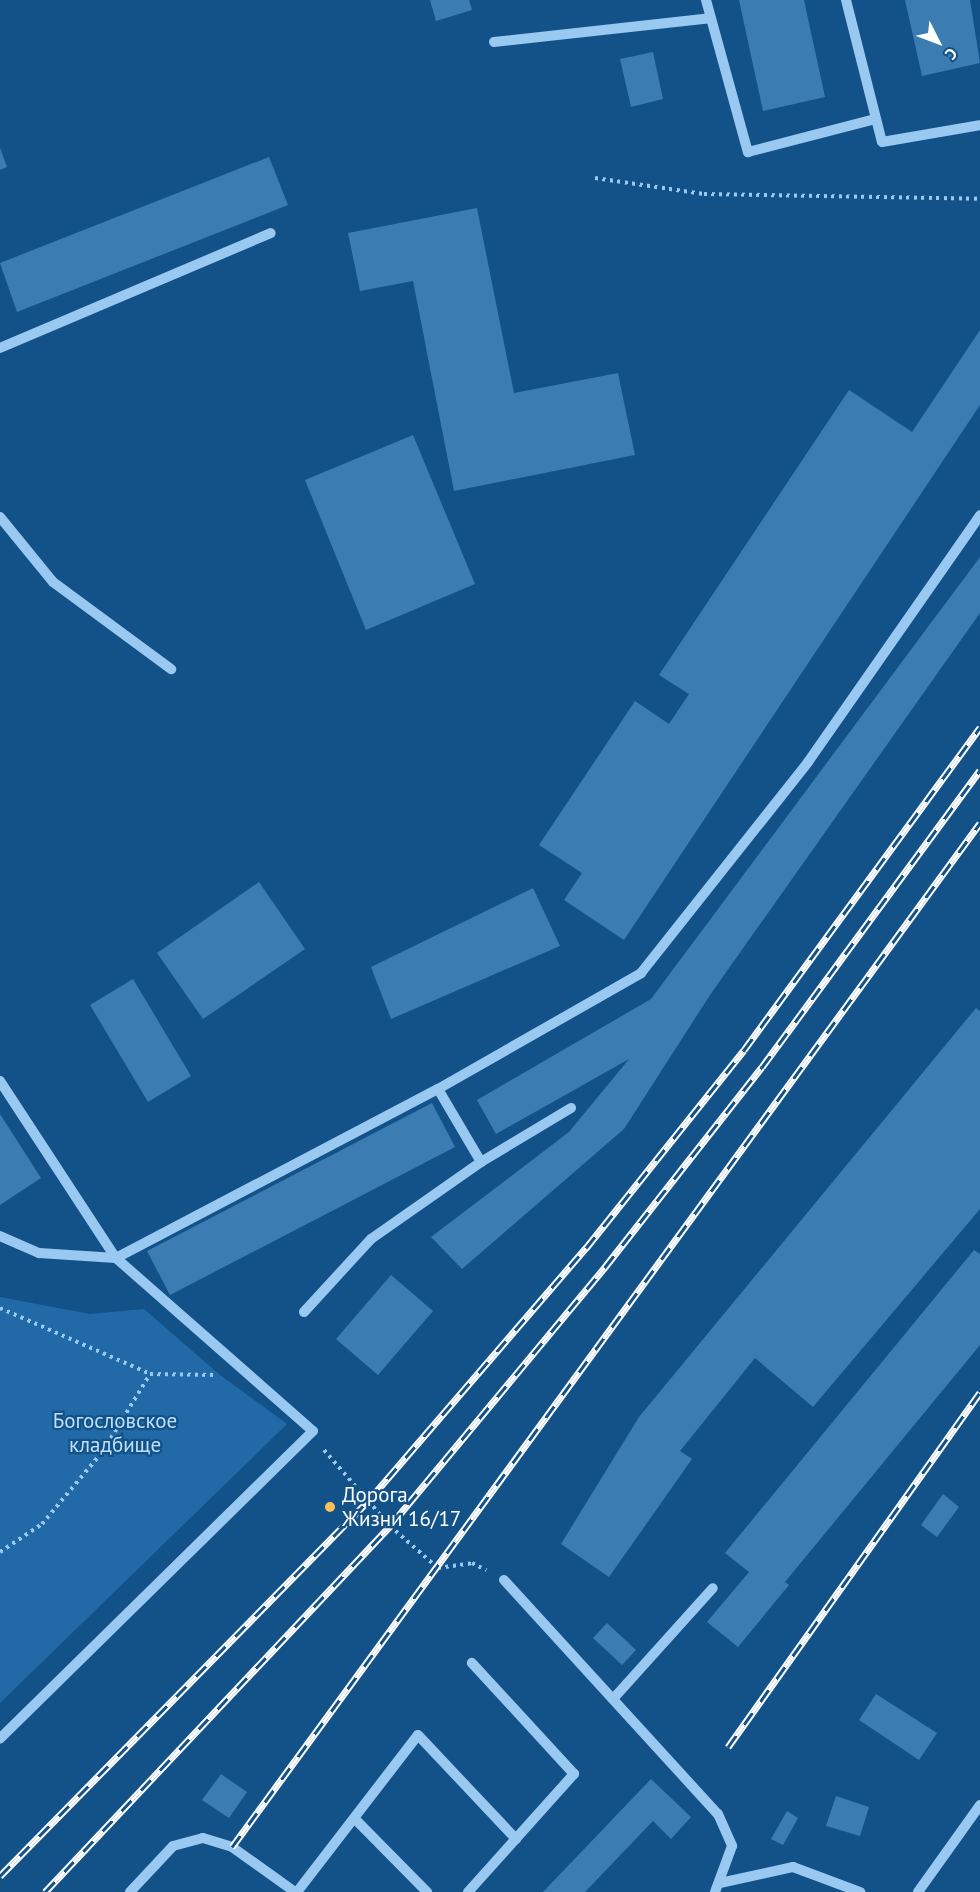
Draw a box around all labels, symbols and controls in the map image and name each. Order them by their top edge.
north arrow [908,12,968,72]
text: С [941,44,962,64]
park label: Богословское кладбище [53,1408,177,1458]
place label: Дорога Жизни 16/17 [342,1482,461,1532]
marker: Дорога Жизни 16/17 [323,1500,337,1514]

